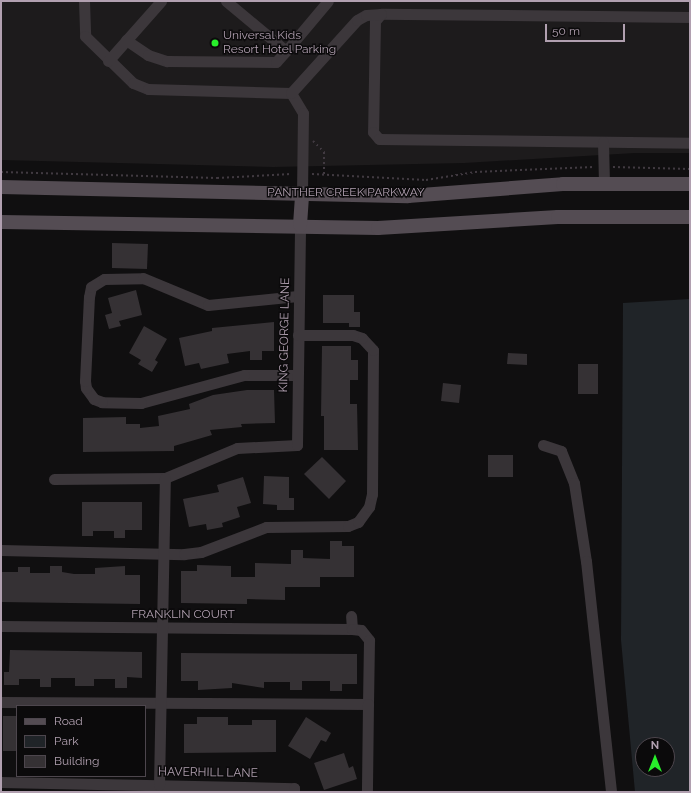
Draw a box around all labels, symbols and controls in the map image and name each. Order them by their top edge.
scale bar [547,16,627,42]
text: 50 m [552,24,580,38]
place label: Universal Kids Resort Hotel Parking [223,29,337,57]
marker: Universal Kids Resort Hotel Parking [210,38,220,48]
street label: PANTHER CREEK PARKWAY [267,186,425,200]
street label: KING GEORGE LANE [277,277,293,393]
street label: FRANKLIN COURT [131,608,235,622]
legend [16,705,146,777]
text: Road [54,714,83,728]
text: Park [54,734,79,748]
north arrow [635,737,675,777]
text: N [651,739,659,752]
text: Building [54,754,100,768]
street label: HAVERHILL LANE [158,765,258,781]

